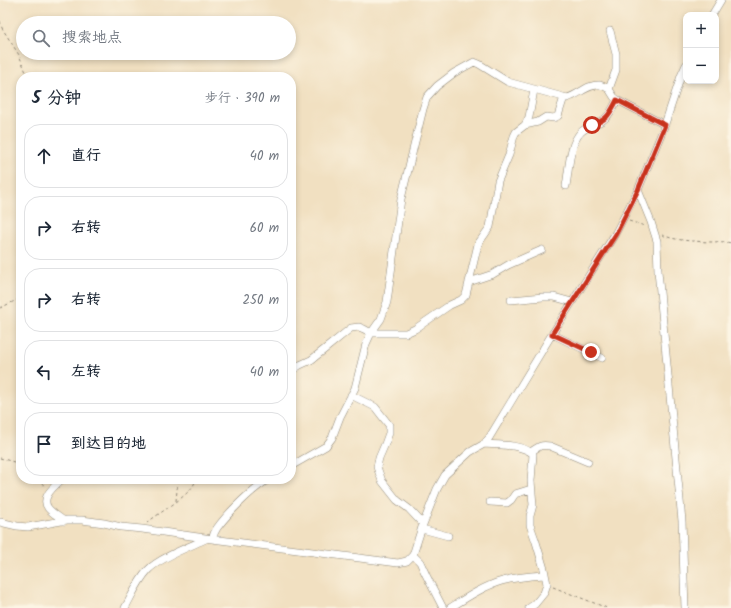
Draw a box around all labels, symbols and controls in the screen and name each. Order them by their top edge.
map controls [683,12,719,84]
button: + [683,12,719,48]
search box [16,16,296,60]
text: 搜索地点 [62,26,122,50]
icon: search [30,27,52,49]
button: − [683,48,719,84]
text: 5 分钟 [32,85,81,112]
text: 步行 · 390 m [205,88,280,109]
route start [583,116,601,134]
text: 直行 [71,144,101,168]
icon: ahead [33,145,55,167]
text: 40 m [250,146,279,167]
text: 右转 [71,216,101,240]
icon: right [33,217,55,239]
text: 60 m [250,218,279,239]
text: 右转 [71,288,101,312]
icon: right [33,289,55,311]
text: 250 m [242,290,279,311]
route end [582,343,600,361]
text: 左转 [71,360,101,384]
icon: left [33,361,55,383]
text: 40 m [250,362,279,383]
text: 到达目的地 [71,432,146,456]
icon: arrive [33,433,55,455]

